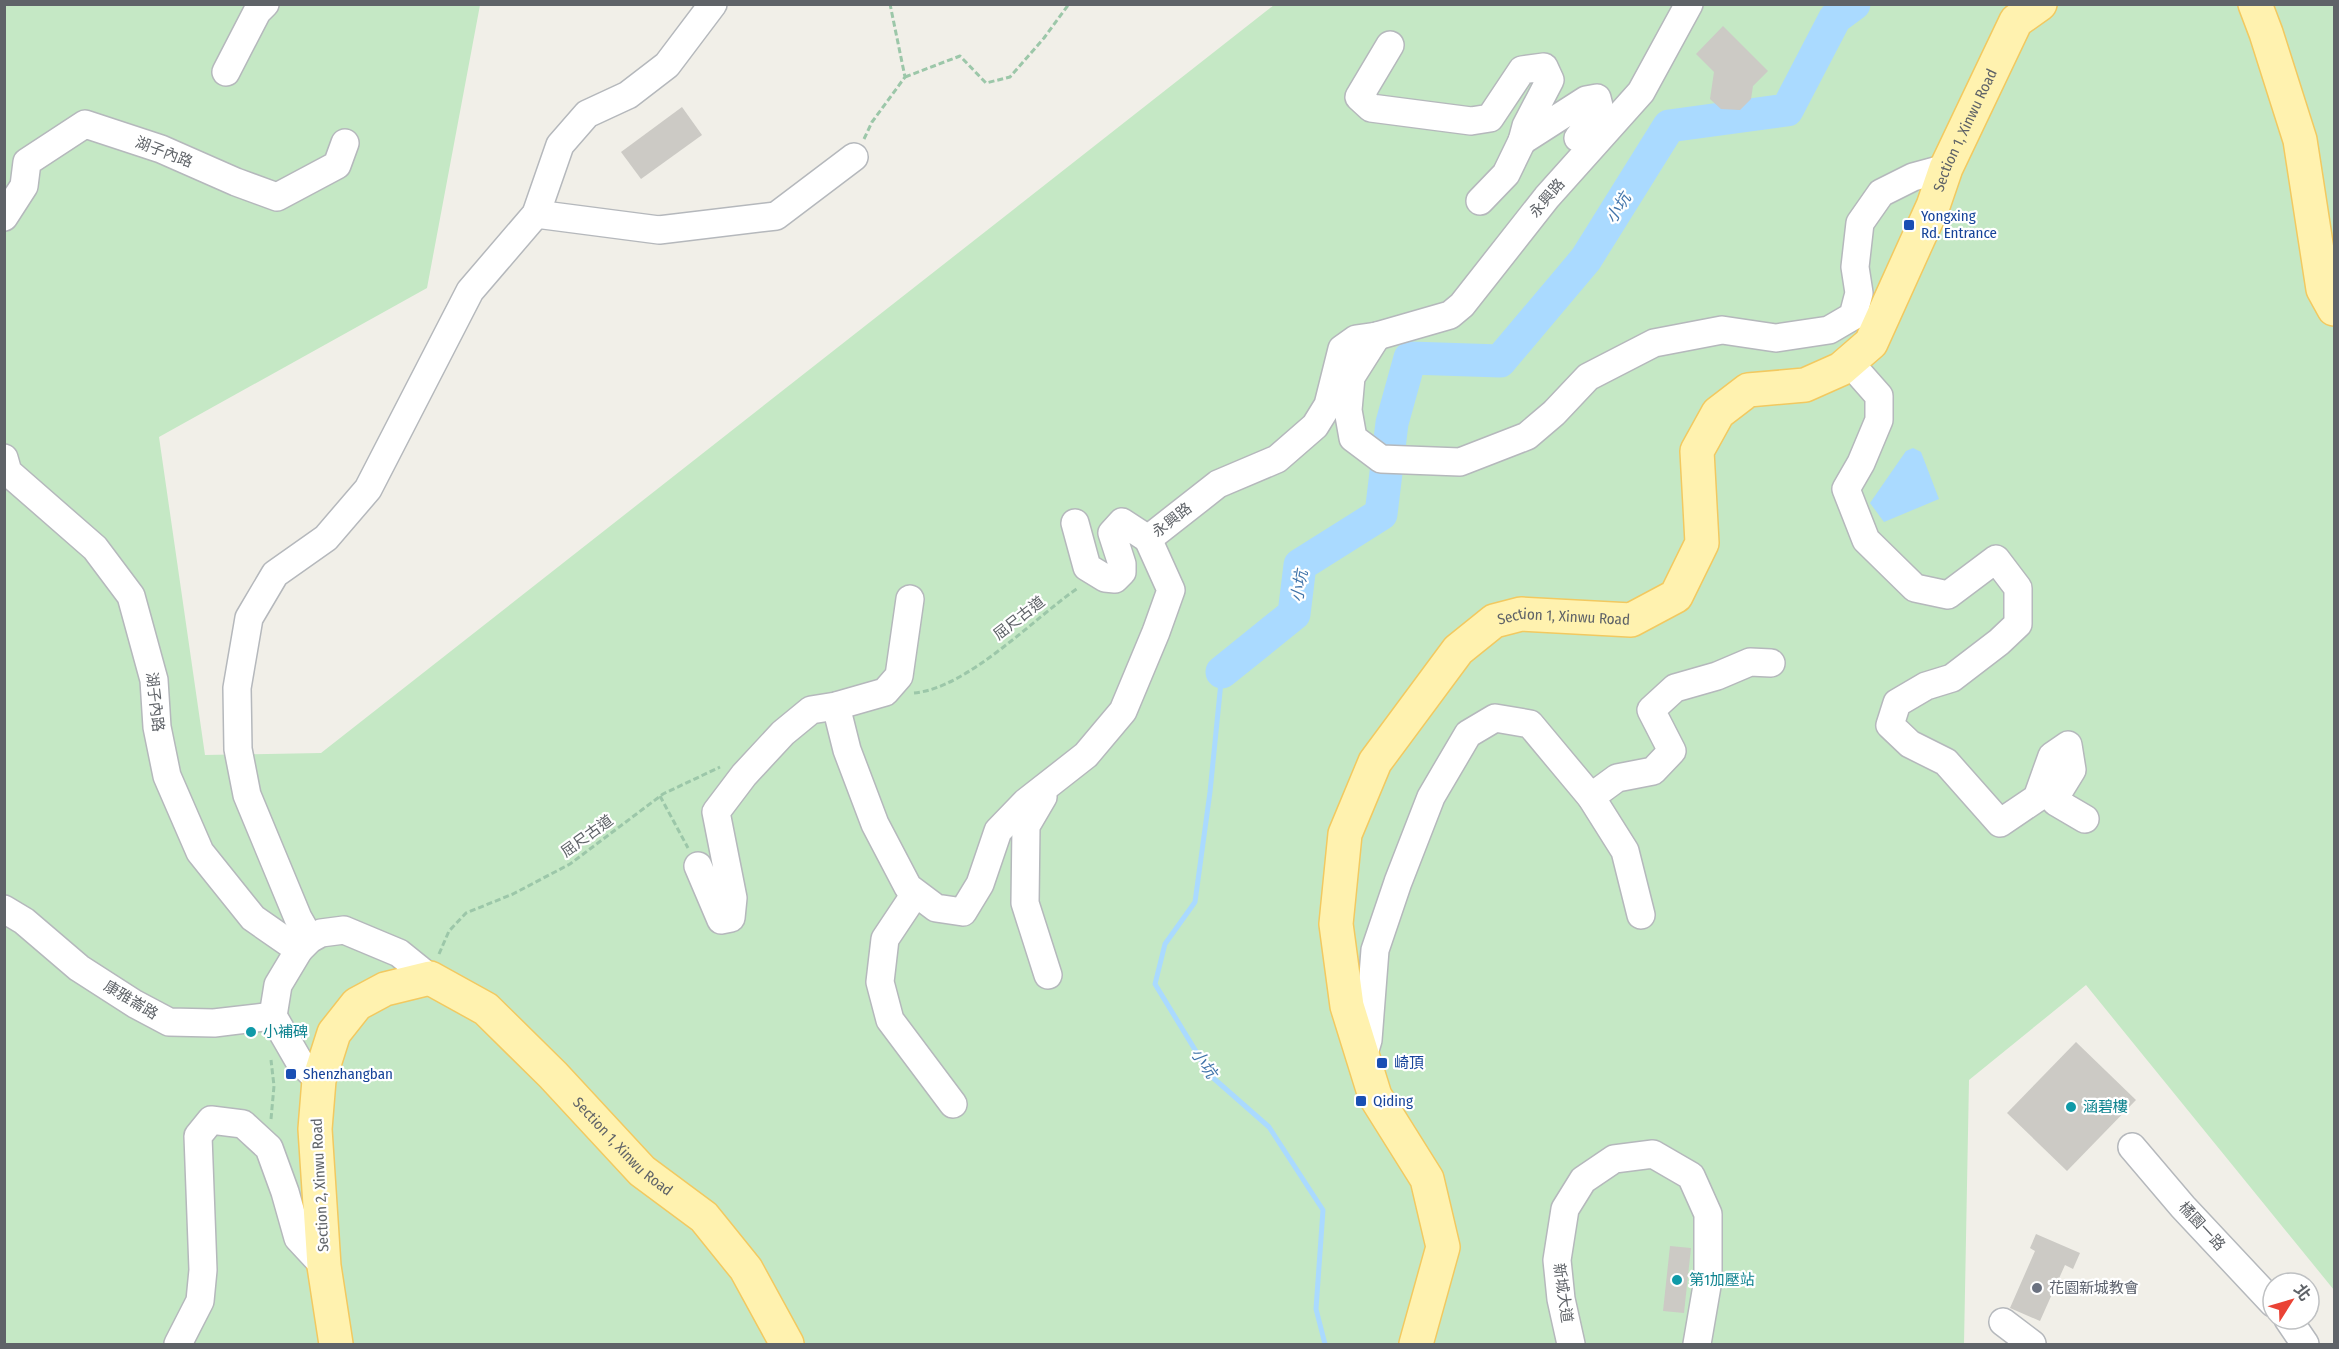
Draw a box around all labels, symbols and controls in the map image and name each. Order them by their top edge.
street label: Section 1, Xinwu Road [1930,66,2001,194]
street label: 湖子內路 [133,133,195,171]
street label: 永興路 [1526,175,1568,221]
water label: 小坑 [1601,188,1636,227]
place label: Yongxing Rd. Entrance [1921,207,1997,242]
marker: Yongxing Rd. Entrance [1902,218,1916,232]
street label: 永興路 [1149,499,1195,541]
water label: 小坑 [1287,567,1311,603]
street label: 屈尺古道 [990,592,1048,644]
street label: Section 1, Xinwu Road [1495,605,1630,629]
street label: 湖子內路 [142,671,168,733]
street label: 屈尺古道 [557,811,617,861]
street label: 康雅崙路 [101,977,161,1023]
place label: 小補碑 [263,1023,308,1041]
marker: 小補碑 [244,1025,258,1039]
water label: 小坑 [1187,1044,1222,1083]
place label: 崎頂 [1394,1054,1424,1072]
marker: 崎頂 [1375,1056,1389,1070]
place label: Shenzhangban [303,1065,393,1083]
marker: Shenzhangban [284,1067,298,1081]
place label: Qiding [1373,1092,1413,1110]
street label: Section 1, Xinwu Road [569,1093,676,1200]
marker: Qiding [1354,1094,1368,1108]
place label: 涵碧樓 [2083,1098,2128,1116]
marker: 涵碧樓 [2064,1100,2078,1114]
street label: Section 2, Xinwu Road [308,1118,332,1252]
street label: 橘園一路 [2175,1198,2229,1254]
street label: 新城大道 [1550,1262,1576,1324]
place label: 第1加壓站 [1689,1271,1755,1289]
north arrow [2261,1271,2321,1331]
marker: 第1加壓站 [1670,1273,1684,1287]
place label: 花園新城教會 [2049,1279,2139,1297]
text: 北 [2290,1280,2315,1304]
marker: 花園新城教會 [2030,1281,2044,1295]

